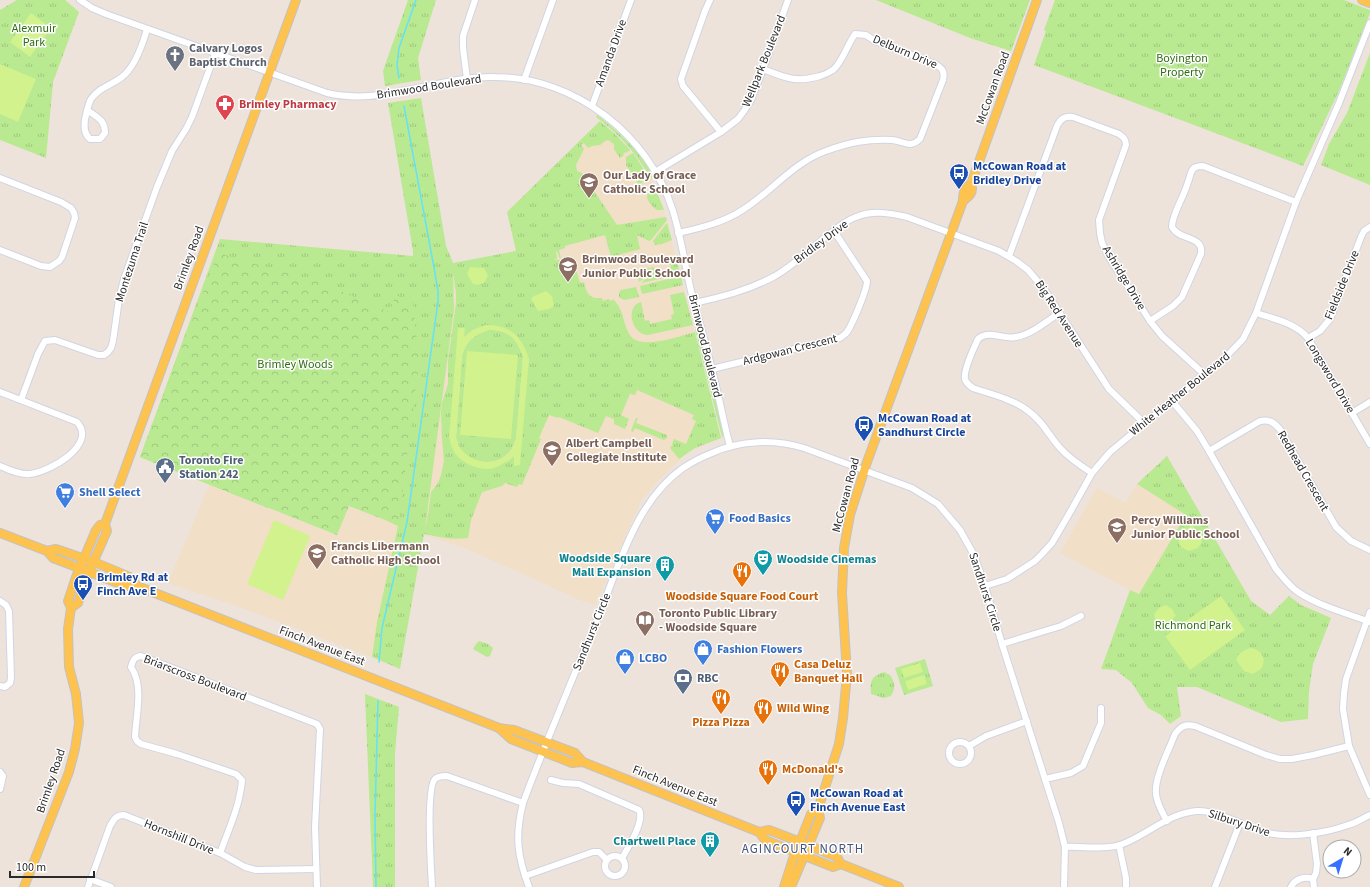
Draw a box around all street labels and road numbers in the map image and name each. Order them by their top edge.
street label: Wellpark Boulevard [738,12,790,110]
street label: Amanda Drive [591,17,631,89]
street label: Delburn Drive [870,31,940,73]
street label: McCowan Road [972,49,1014,127]
street label: Brimwood Boulevard [375,70,483,104]
street label: Bridley Drive [790,216,852,268]
street label: Montezuma Trail [111,220,153,304]
street label: Brimley Road [170,224,208,292]
street label: Ashridge Drive [1098,243,1150,313]
street label: Fieldside Drive [1320,248,1364,322]
street label: Big Red Avenue [1031,277,1087,351]
street label: Brimwood Boulevard [684,292,726,400]
street label: Ardgowan Crescent [741,330,839,370]
street label: Longsword Drive [1301,336,1359,416]
street label: White Heather Boulevard [1126,348,1234,440]
street label: Redhead Crescent [1273,428,1333,514]
street label: McCowan Road [828,456,864,534]
street label: Sandhurst Circle [964,550,1006,634]
street label: Sandhurst Circle [569,591,615,673]
street label: Finch Avenue East [277,622,367,670]
street label: Briarscross Boulevard [141,651,249,705]
street label: Brimley Road [32,747,70,815]
street label: Finch Avenue East [630,761,720,811]
street label: Silbury Drive [1206,805,1272,841]
street label: Hornshill Drive [141,815,217,859]

